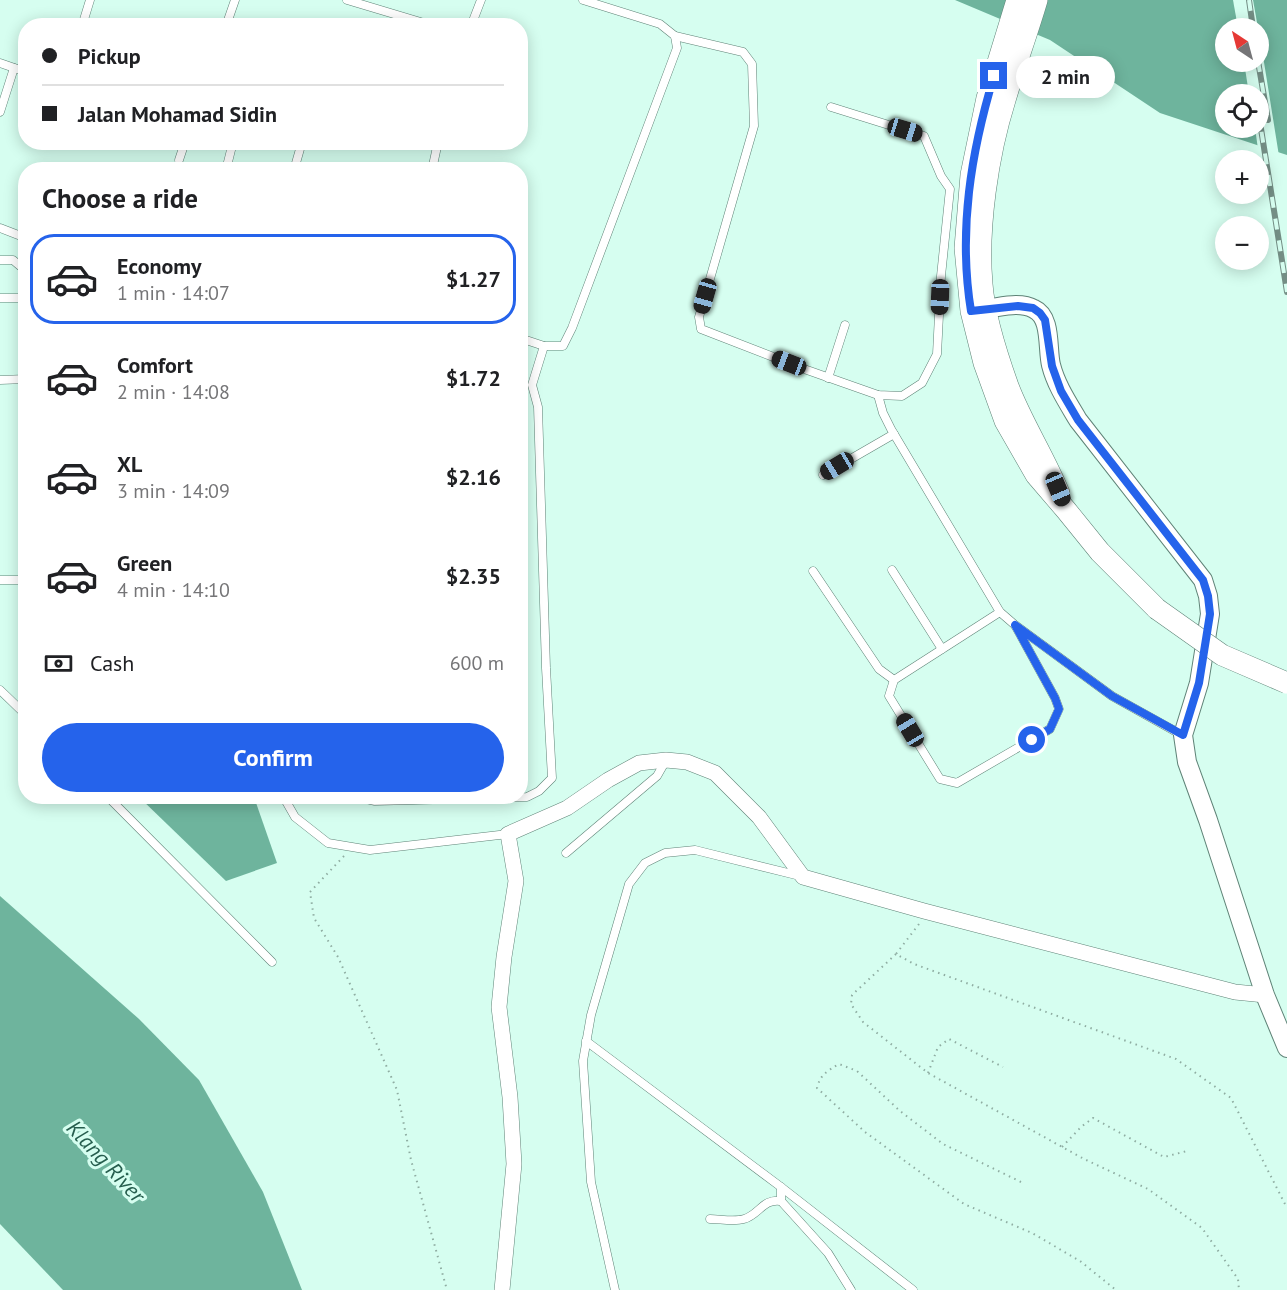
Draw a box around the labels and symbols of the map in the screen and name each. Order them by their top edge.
north arrow [1215,18,1269,72]
callout: 2 min [1015,55,1114,97]
route end [980,62,1007,89]
car [885,116,925,144]
car [691,276,719,316]
car [930,279,950,315]
car [769,348,809,378]
car [817,449,857,483]
car [1043,469,1073,509]
car [893,710,927,750]
route start [1018,726,1045,753]
water label: Klang River [61,1114,152,1209]

